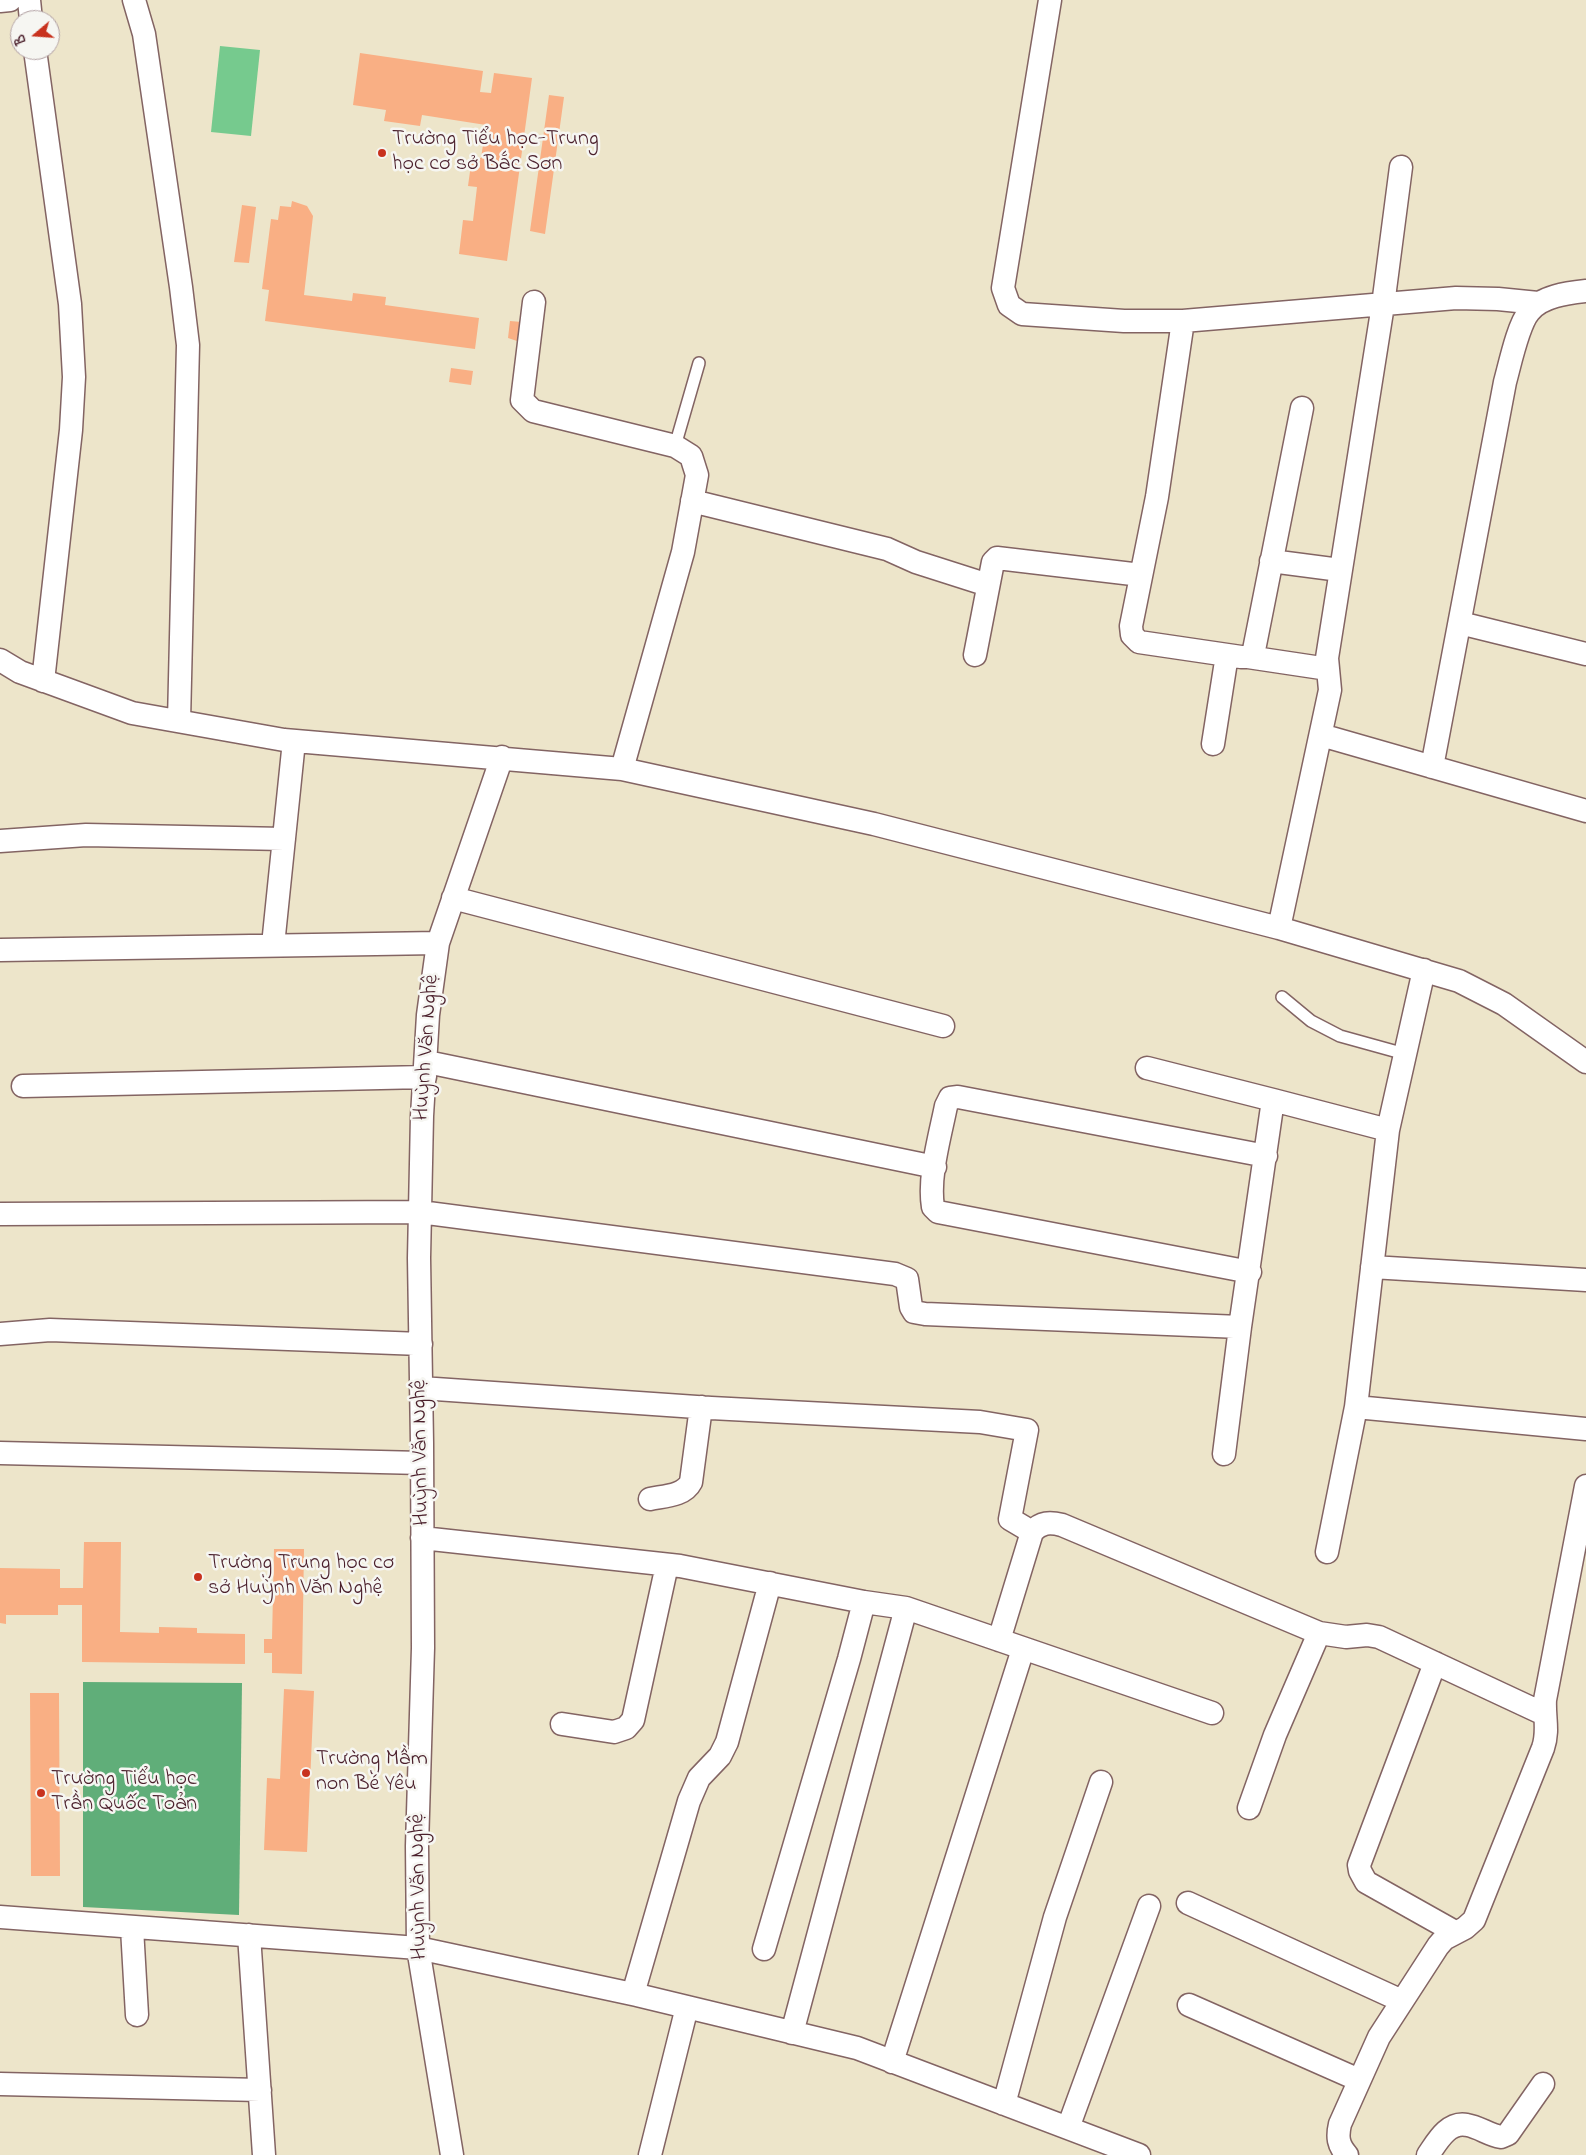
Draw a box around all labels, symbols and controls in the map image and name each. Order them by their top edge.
north arrow [10,10,60,60]
text: B [10,32,33,47]
place label: Trường Tiểu học-Trung học cơ sở Bắc Sơn [392,127,599,178]
marker: Trường Tiểu học-Trung học cơ sở Bắc Sơn [376,147,388,159]
street label: Huỳnh Văn Nghệ [410,972,446,1122]
street label: Huỳnh Văn Nghệ [408,1378,436,1526]
place label: Trường Trung học cơ sở Huỳnh Văn Nghệ [208,1551,394,1602]
marker: Trường Trung học cơ sở Huỳnh Văn Nghệ [192,1571,204,1583]
place label: Trường Mầm non Bé Yêu [316,1747,428,1798]
place label: Trường Tiểu học Trần Quốc Toản [51,1767,197,1818]
marker: Trường Mầm non Bé Yêu [300,1767,312,1779]
marker: Trường Tiểu học Trần Quốc Toản [35,1787,47,1799]
street label: Huỳnh Văn Nghệ [406,1812,434,1960]

